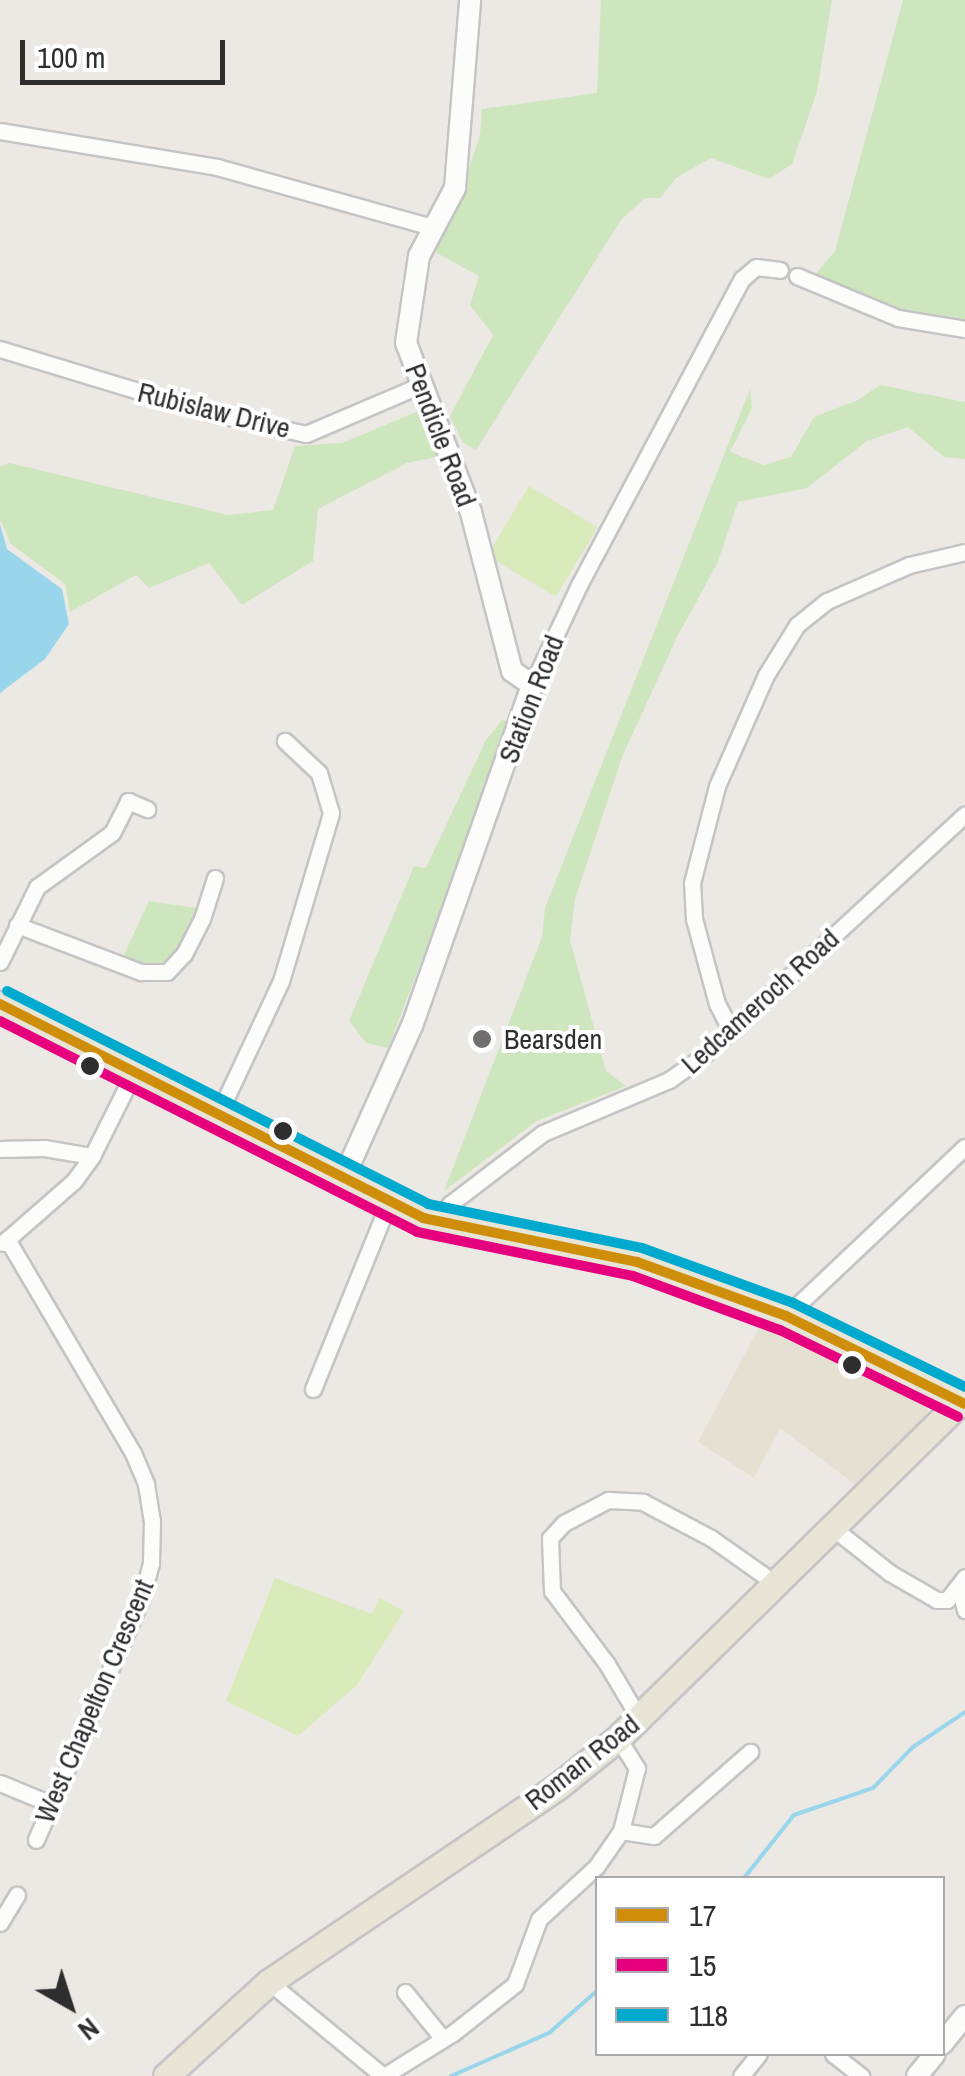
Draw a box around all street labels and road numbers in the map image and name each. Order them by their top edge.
street label: Pendicle Road [398,359,484,511]
street label: Rubislaw Drive [134,375,294,445]
street label: Station Road [491,630,571,768]
street label: Ledcameroch Road [674,921,846,1081]
street label: West Chapelton Crescent [28,1574,160,1828]
street label: Roman Road [518,1707,646,1817]

